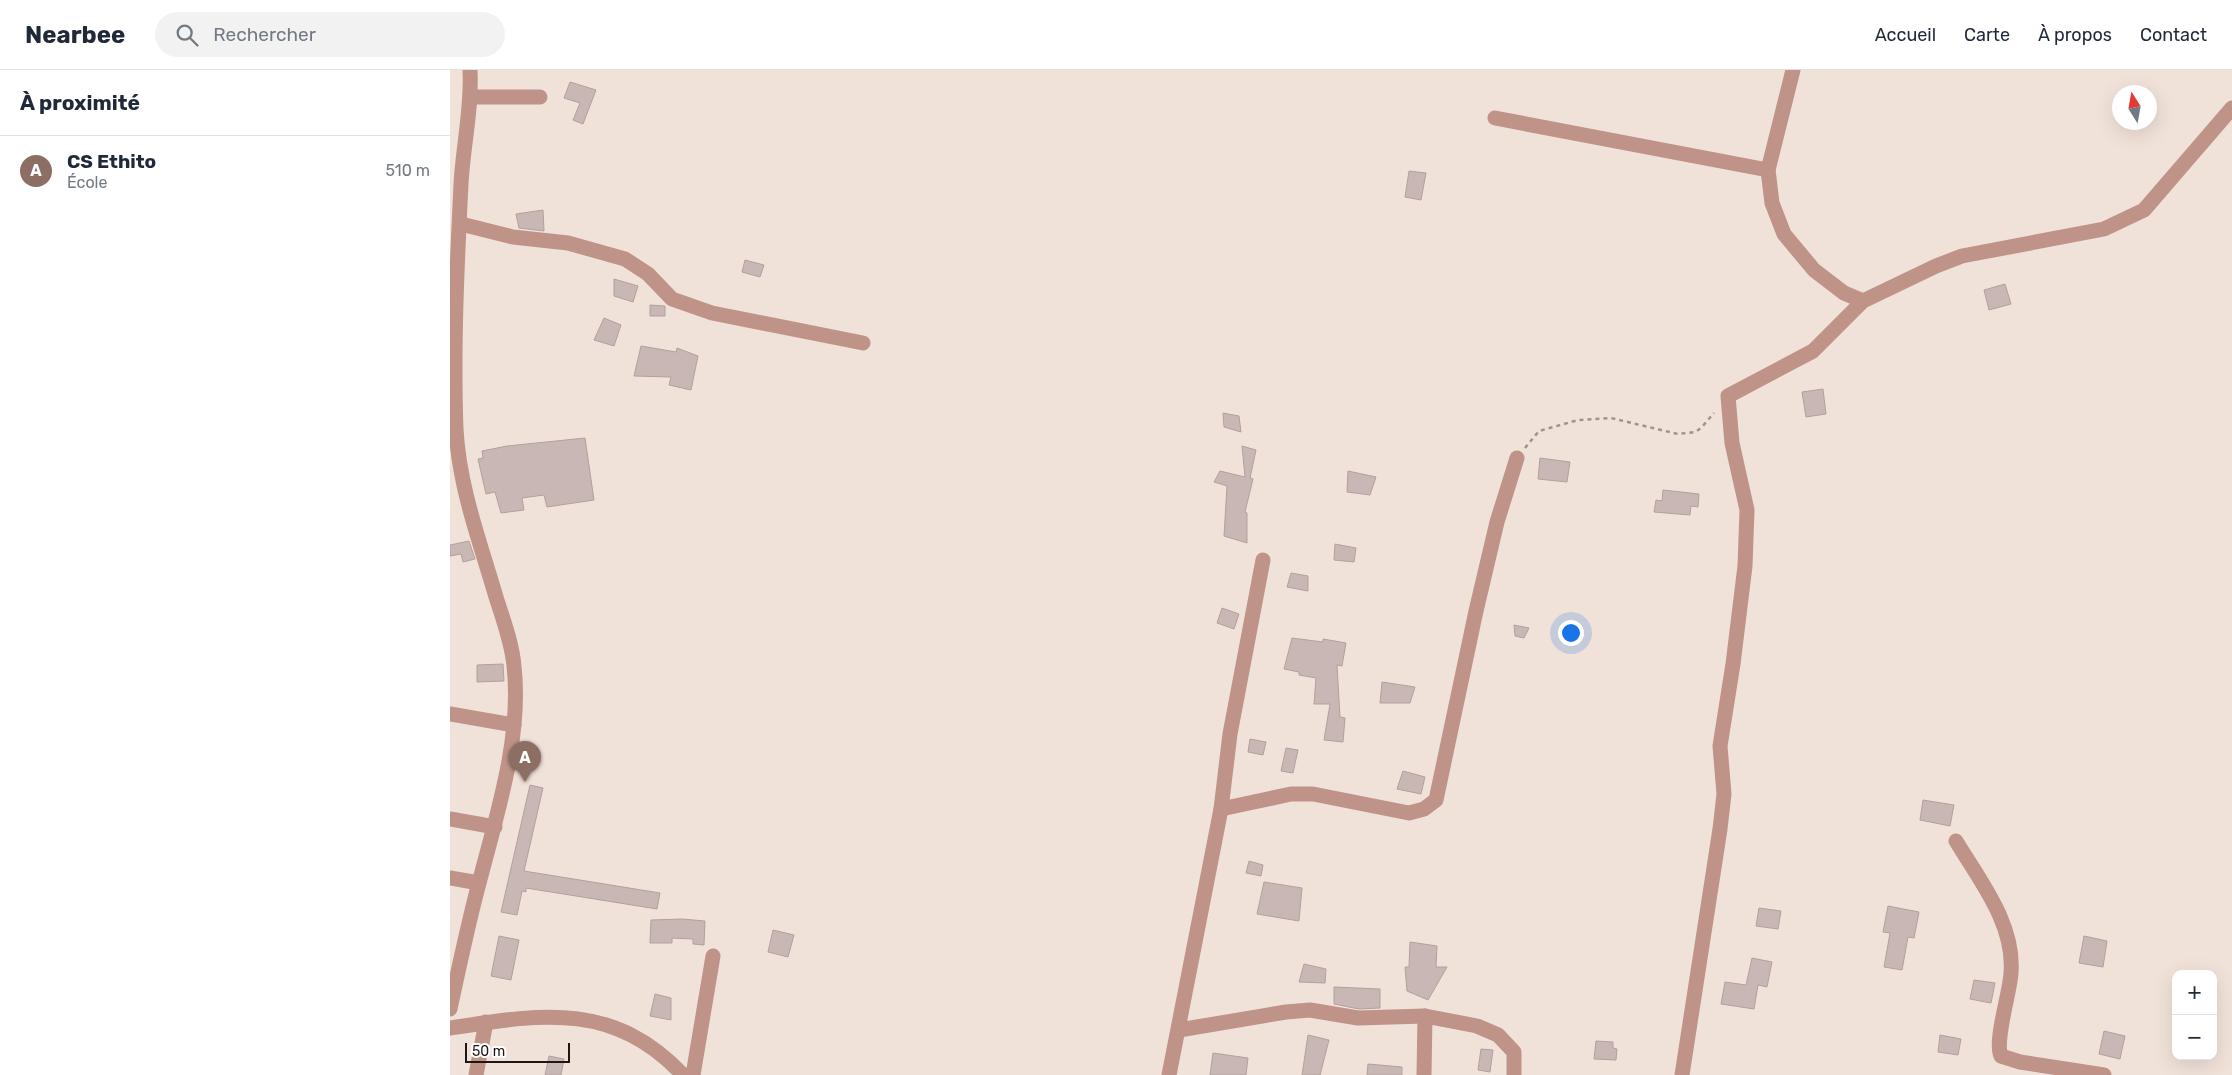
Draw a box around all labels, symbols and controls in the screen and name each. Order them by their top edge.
search box [155,12,505,57]
text: Nearbee [25,21,125,49]
icon: search [173,21,201,49]
text: Rechercher [213,23,316,46]
text: Accueil [1875,24,1936,46]
text: Carte [1964,24,2010,46]
text: À propos [2038,24,2112,46]
text: Contact [2140,24,2207,46]
north arrow [2112,85,2157,130]
text: À proximité [20,90,140,115]
text: CS Ethito [67,150,156,173]
text: A [30,161,42,180]
text: 510 m [386,161,430,180]
text: École [67,173,107,192]
your location [1558,620,1584,646]
pin: A [509,741,541,782]
map controls [2172,970,2217,1060]
button: + [2172,970,2217,1015]
button: − [2172,1015,2217,1060]
scale bar [465,1040,570,1063]
text: 50 m [472,1043,505,1060]

